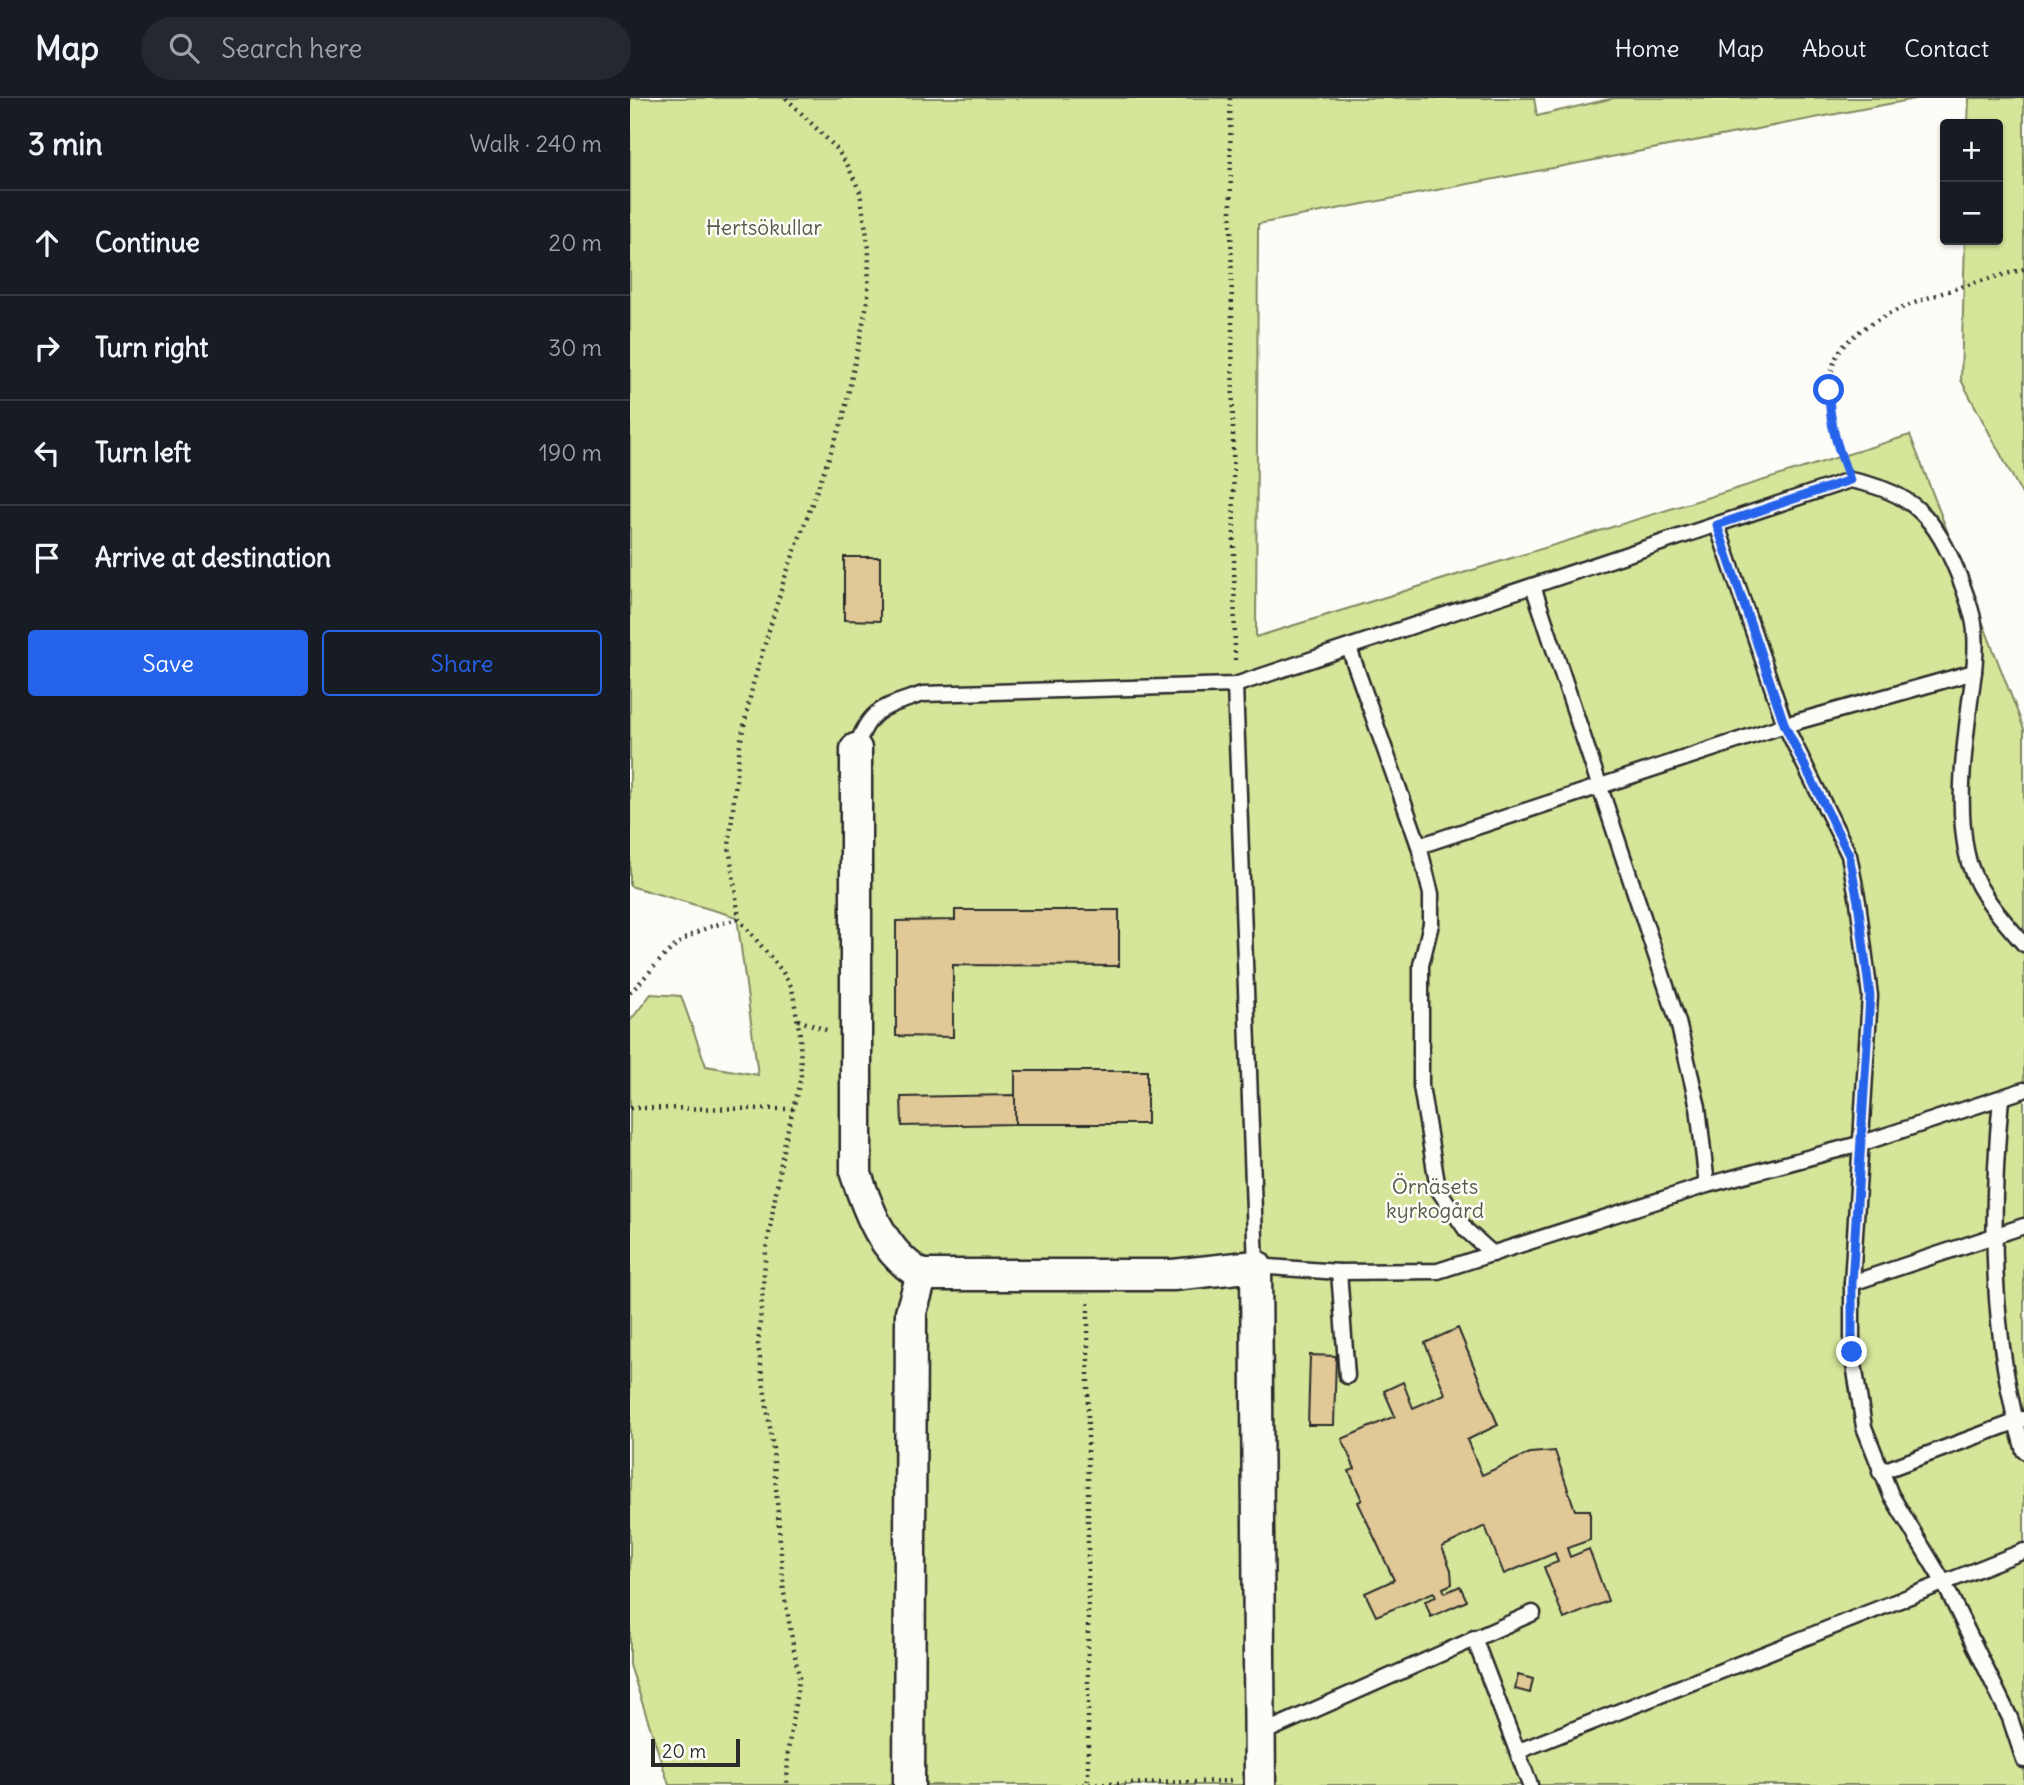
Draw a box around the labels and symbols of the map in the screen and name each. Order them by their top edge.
park label: Hertsökullar [706,214,823,241]
route start [1813,374,1844,405]
park label: Örnäsets kyrkogård [1386,1173,1484,1224]
route end [1836,1336,1867,1367]
scale bar [651,1736,740,1768]

